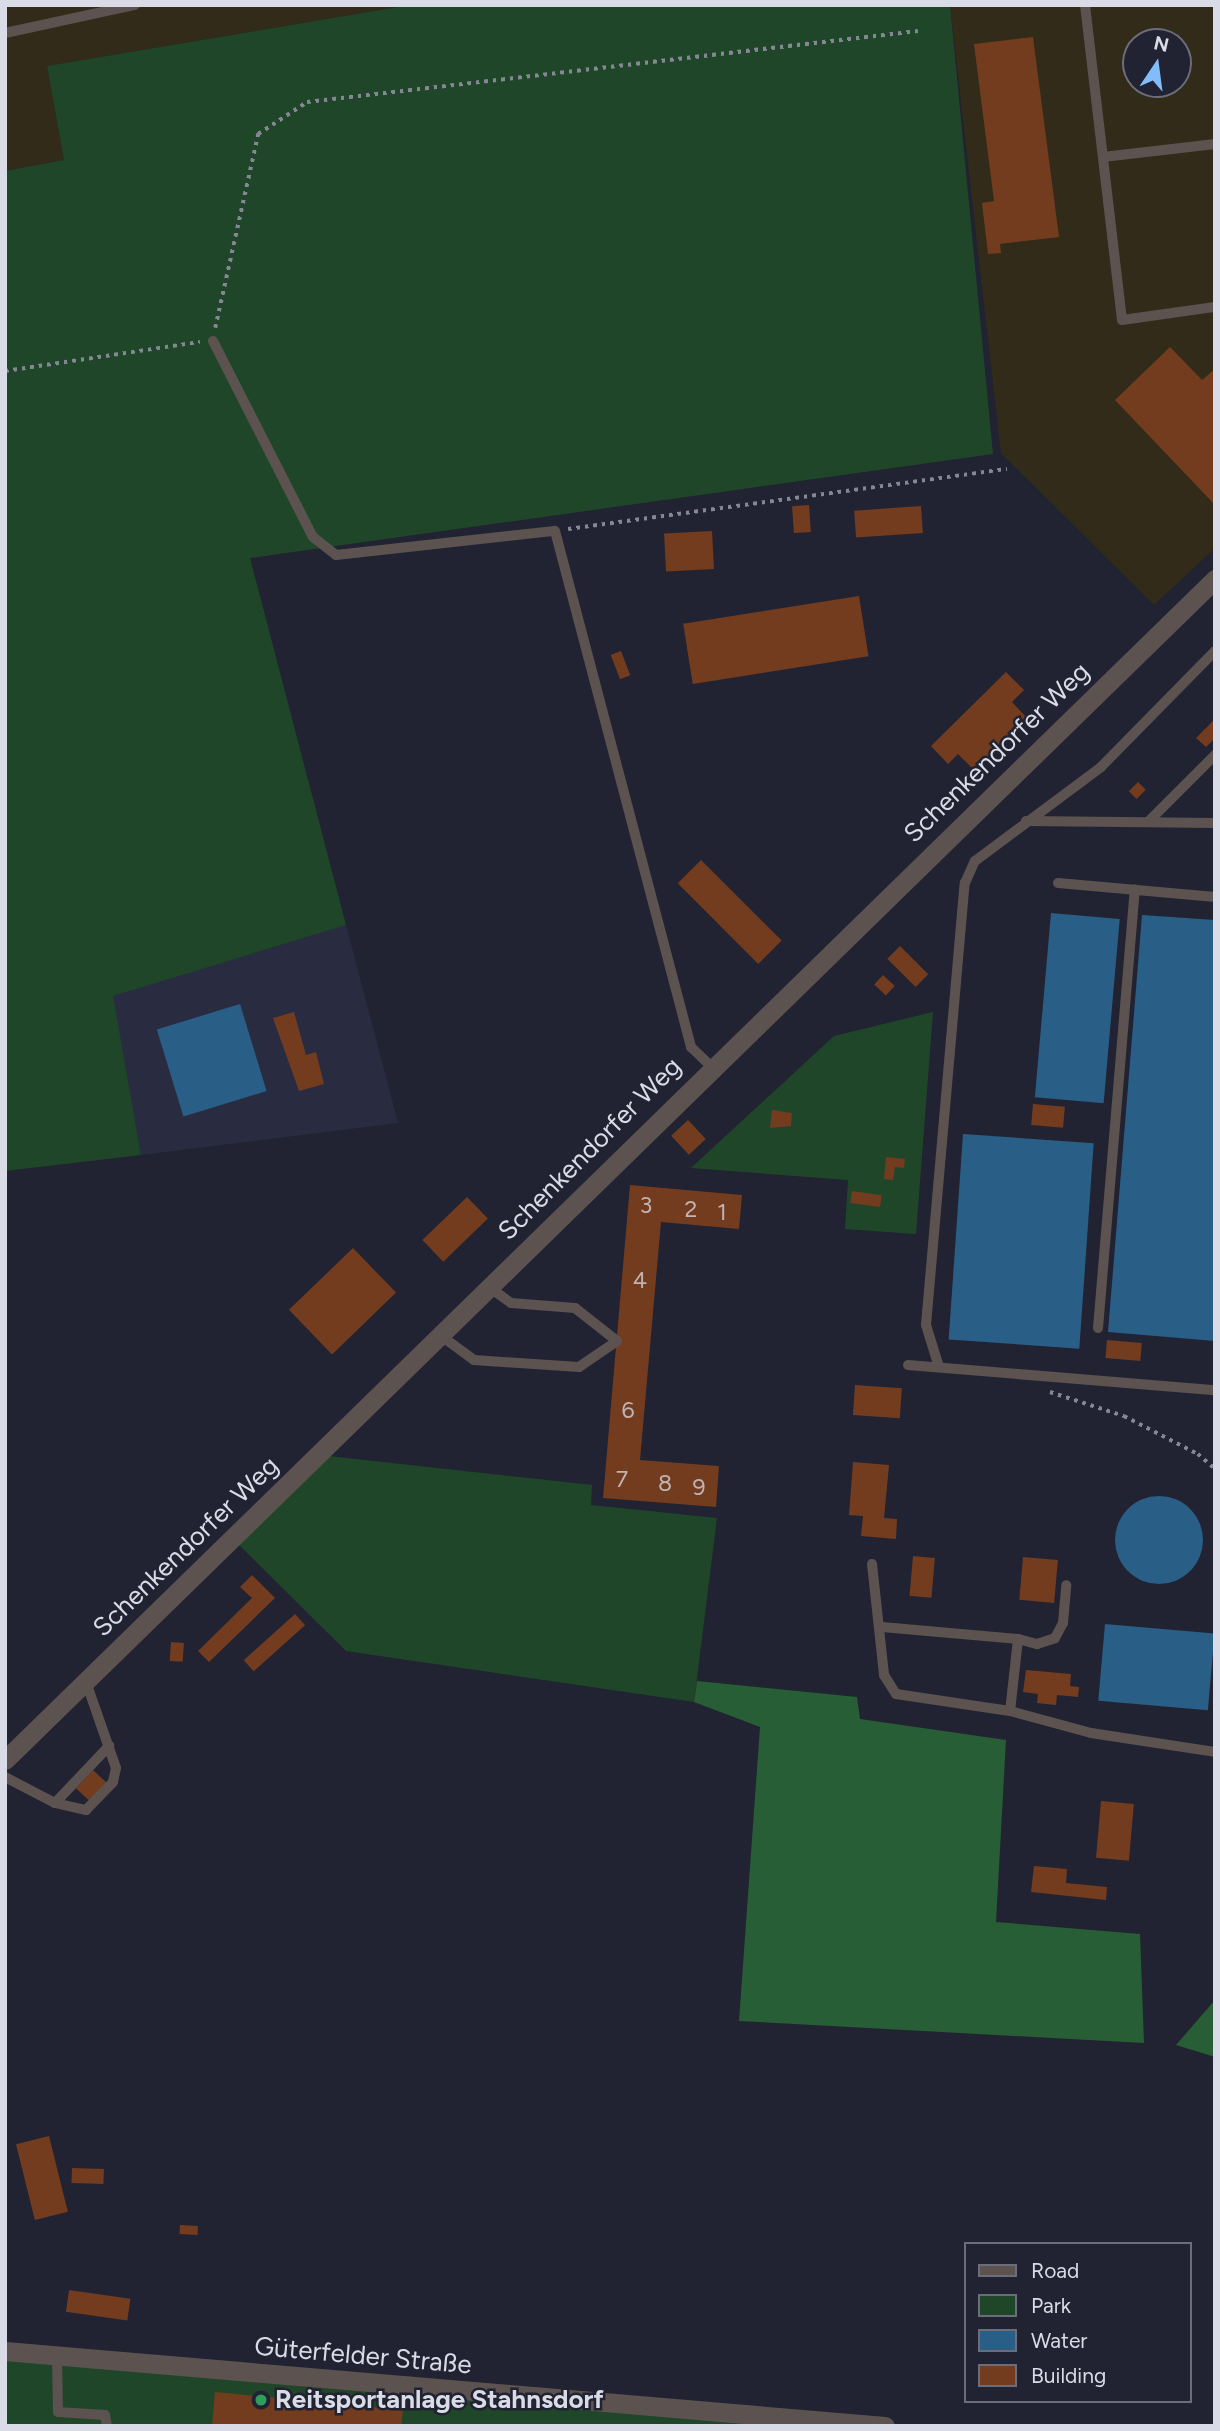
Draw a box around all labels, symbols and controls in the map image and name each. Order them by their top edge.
north arrow [1122,28,1192,98]
text: N [1152,31,1171,57]
street label: Schenkendorfer Weg [898,656,1096,850]
street label: Schenkendorfer Weg [492,1051,688,1247]
house number: 3 [640,1191,652,1219]
house number: 2 [685,1195,697,1223]
house number: 1 [717,1198,727,1226]
house number: 4 [633,1266,647,1294]
house number: 6 [621,1396,635,1424]
street label: Schenkendorfer Weg [87,1450,285,1644]
house number: 7 [616,1465,628,1493]
house number: 8 [658,1469,672,1497]
house number: 9 [692,1473,706,1501]
legend [964,2242,1192,2403]
text: Road [1031,2258,1079,2283]
text: Park [1031,2293,1071,2318]
text: Water [1031,2328,1087,2353]
street label: Güterfelder Straße [253,2331,473,2381]
text: Building [1031,2363,1106,2388]
place label: Reitsportanlage Stahnsdorf [275,2384,604,2416]
marker: Reitsportanlage Stahnsdorf [253,2392,269,2408]

